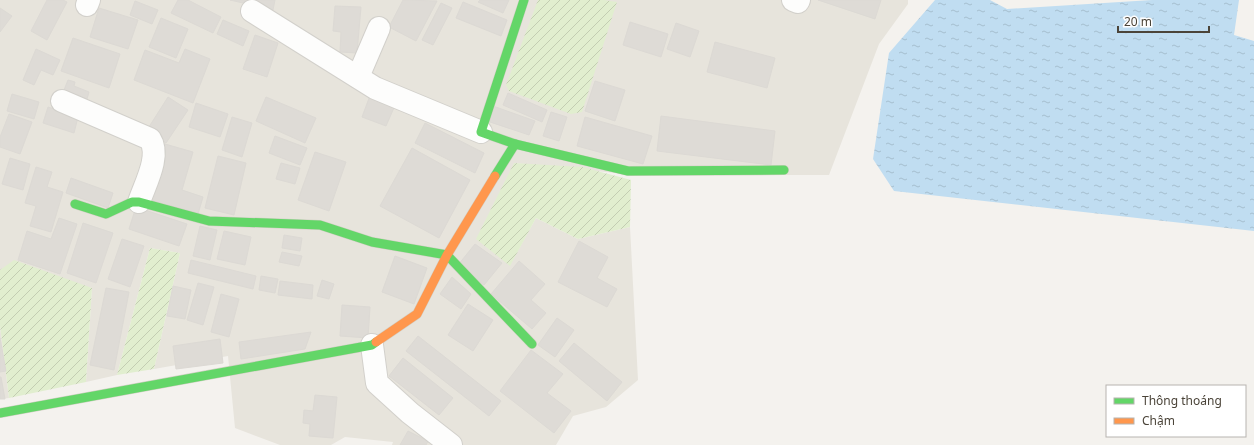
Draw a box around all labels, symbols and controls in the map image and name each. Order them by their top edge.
scale bar [1118,8,1209,34]
text: 20 m [1124,13,1152,30]
legend [1106,385,1246,437]
text: Thông thoáng [1142,392,1222,409]
text: Chậm [1142,412,1175,429]

